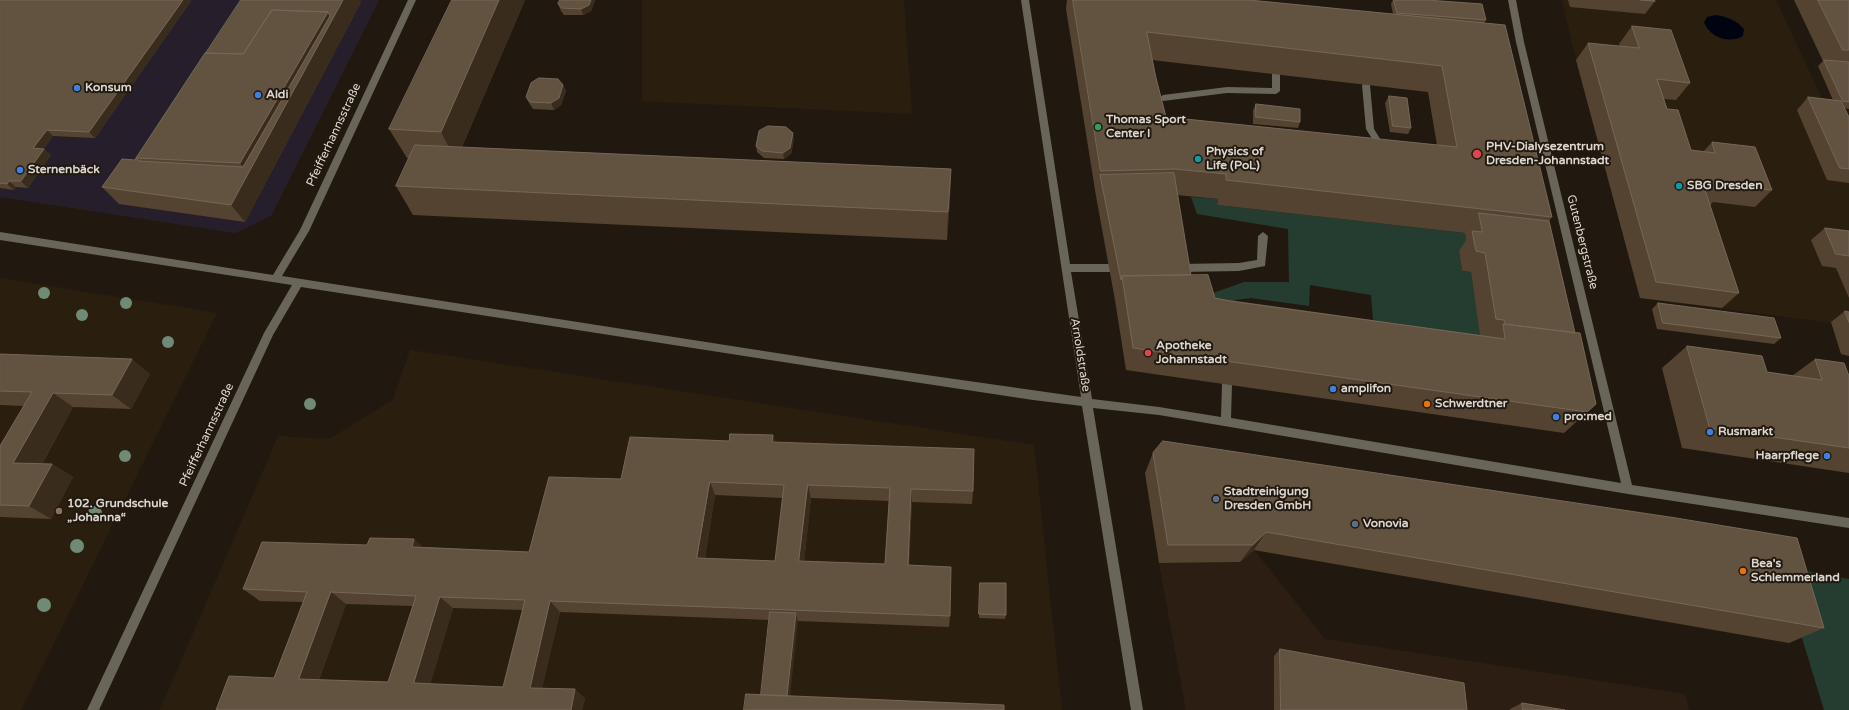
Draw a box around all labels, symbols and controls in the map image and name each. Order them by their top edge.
place label: Konsum [85,81,132,95]
street label: Pfeifferhannsstraße [304,81,364,189]
marker: Konsum [72,83,82,93]
place label: Aldi [266,88,288,102]
marker: Aldi [253,90,263,100]
place label: Thomas Sport Center I [1106,113,1186,141]
marker: Thomas Sport Center I [1093,122,1103,132]
place label: PHV-Dialysezentrum Dresden-Johannstadt [1486,140,1609,168]
place label: Physics of Life (PoL) [1206,145,1263,173]
marker: PHV-Dialysezentrum Dresden-Johannstadt [1471,148,1483,160]
marker: Physics of Life (PoL) [1193,154,1203,164]
place label: Sternenbäck [28,163,100,177]
marker: Sternenbäck [15,165,25,175]
place label: SBG Dresden [1687,179,1762,193]
marker: SBG Dresden [1674,181,1684,191]
street label: Gutenbergstraße [1563,193,1601,291]
street label: Arnoldstraße [1067,317,1093,393]
place label: Apotheke Johannstadt [1156,339,1227,367]
marker: Apotheke Johannstadt [1143,348,1153,358]
street label: Pfeifferhannsstraße [177,381,237,489]
place label: amplifon [1341,382,1391,396]
marker: amplifon [1328,384,1338,394]
place label: Schwerdtner [1435,397,1507,411]
marker: Schwerdtner [1422,399,1432,409]
place label: pro:med [1564,410,1612,424]
marker: pro:med [1551,412,1561,422]
place label: Rusmarkt [1718,425,1773,439]
marker: Rusmarkt [1705,427,1715,437]
place label: Haarpflege [1756,449,1819,463]
marker: Haarpflege [1822,451,1832,461]
place label: Stadtreinigung Dresden GmbH [1224,485,1311,513]
marker: Stadtreinigung Dresden GmbH [1211,494,1221,504]
place label: 102. Grundschule „Johanna“ [67,497,168,525]
marker: 102. Grundschule „Johanna“ [54,506,64,516]
place label: Vonovia [1363,517,1409,531]
marker: Vonovia [1350,519,1360,529]
place label: Bea's Schlemmerland [1751,557,1840,585]
marker: Bea's Schlemmerland [1738,566,1748,576]

